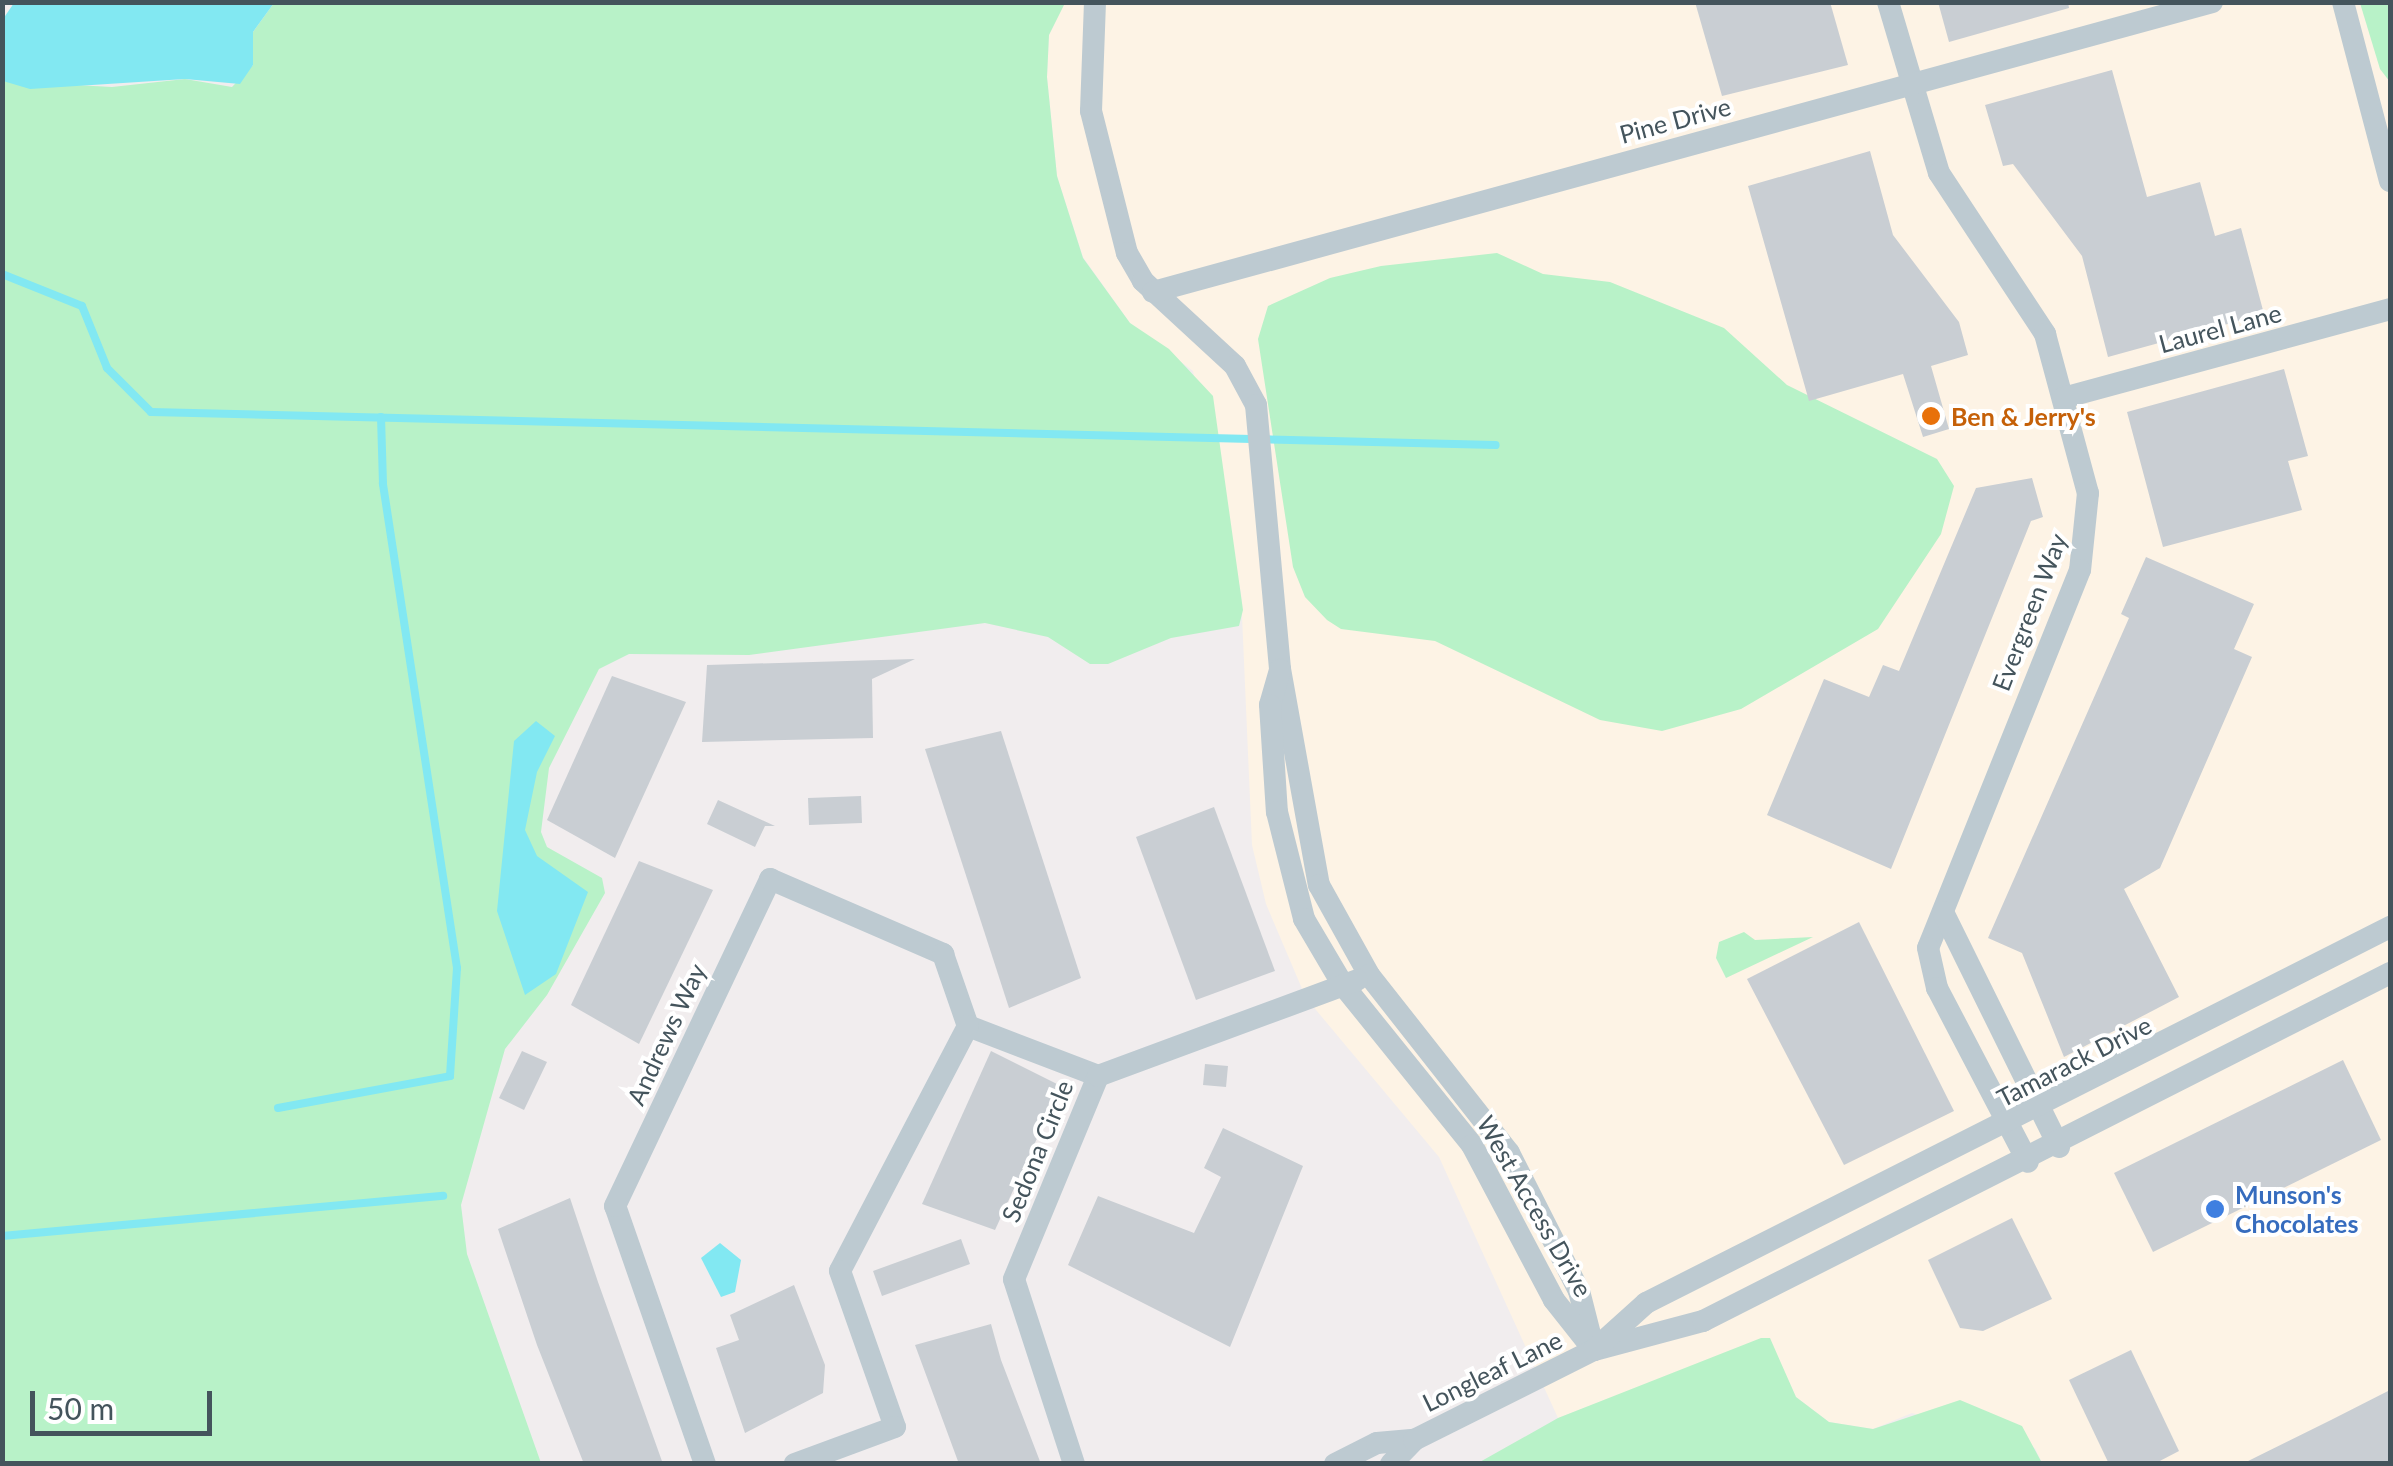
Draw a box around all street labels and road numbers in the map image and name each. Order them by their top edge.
street label: Pine Drive [1616,91,1734,149]
street label: Laurel Lane [2155,297,2285,359]
street label: Evergreen Way [1985,529,2073,695]
street label: Andrews Way [620,958,712,1110]
street label: Tamarack Drive [1992,1009,2156,1113]
street label: Sedona Circle [995,1076,1079,1226]
street label: West Access Drive [1471,1110,1599,1302]
street label: Longleaf Lane [1417,1324,1567,1418]

